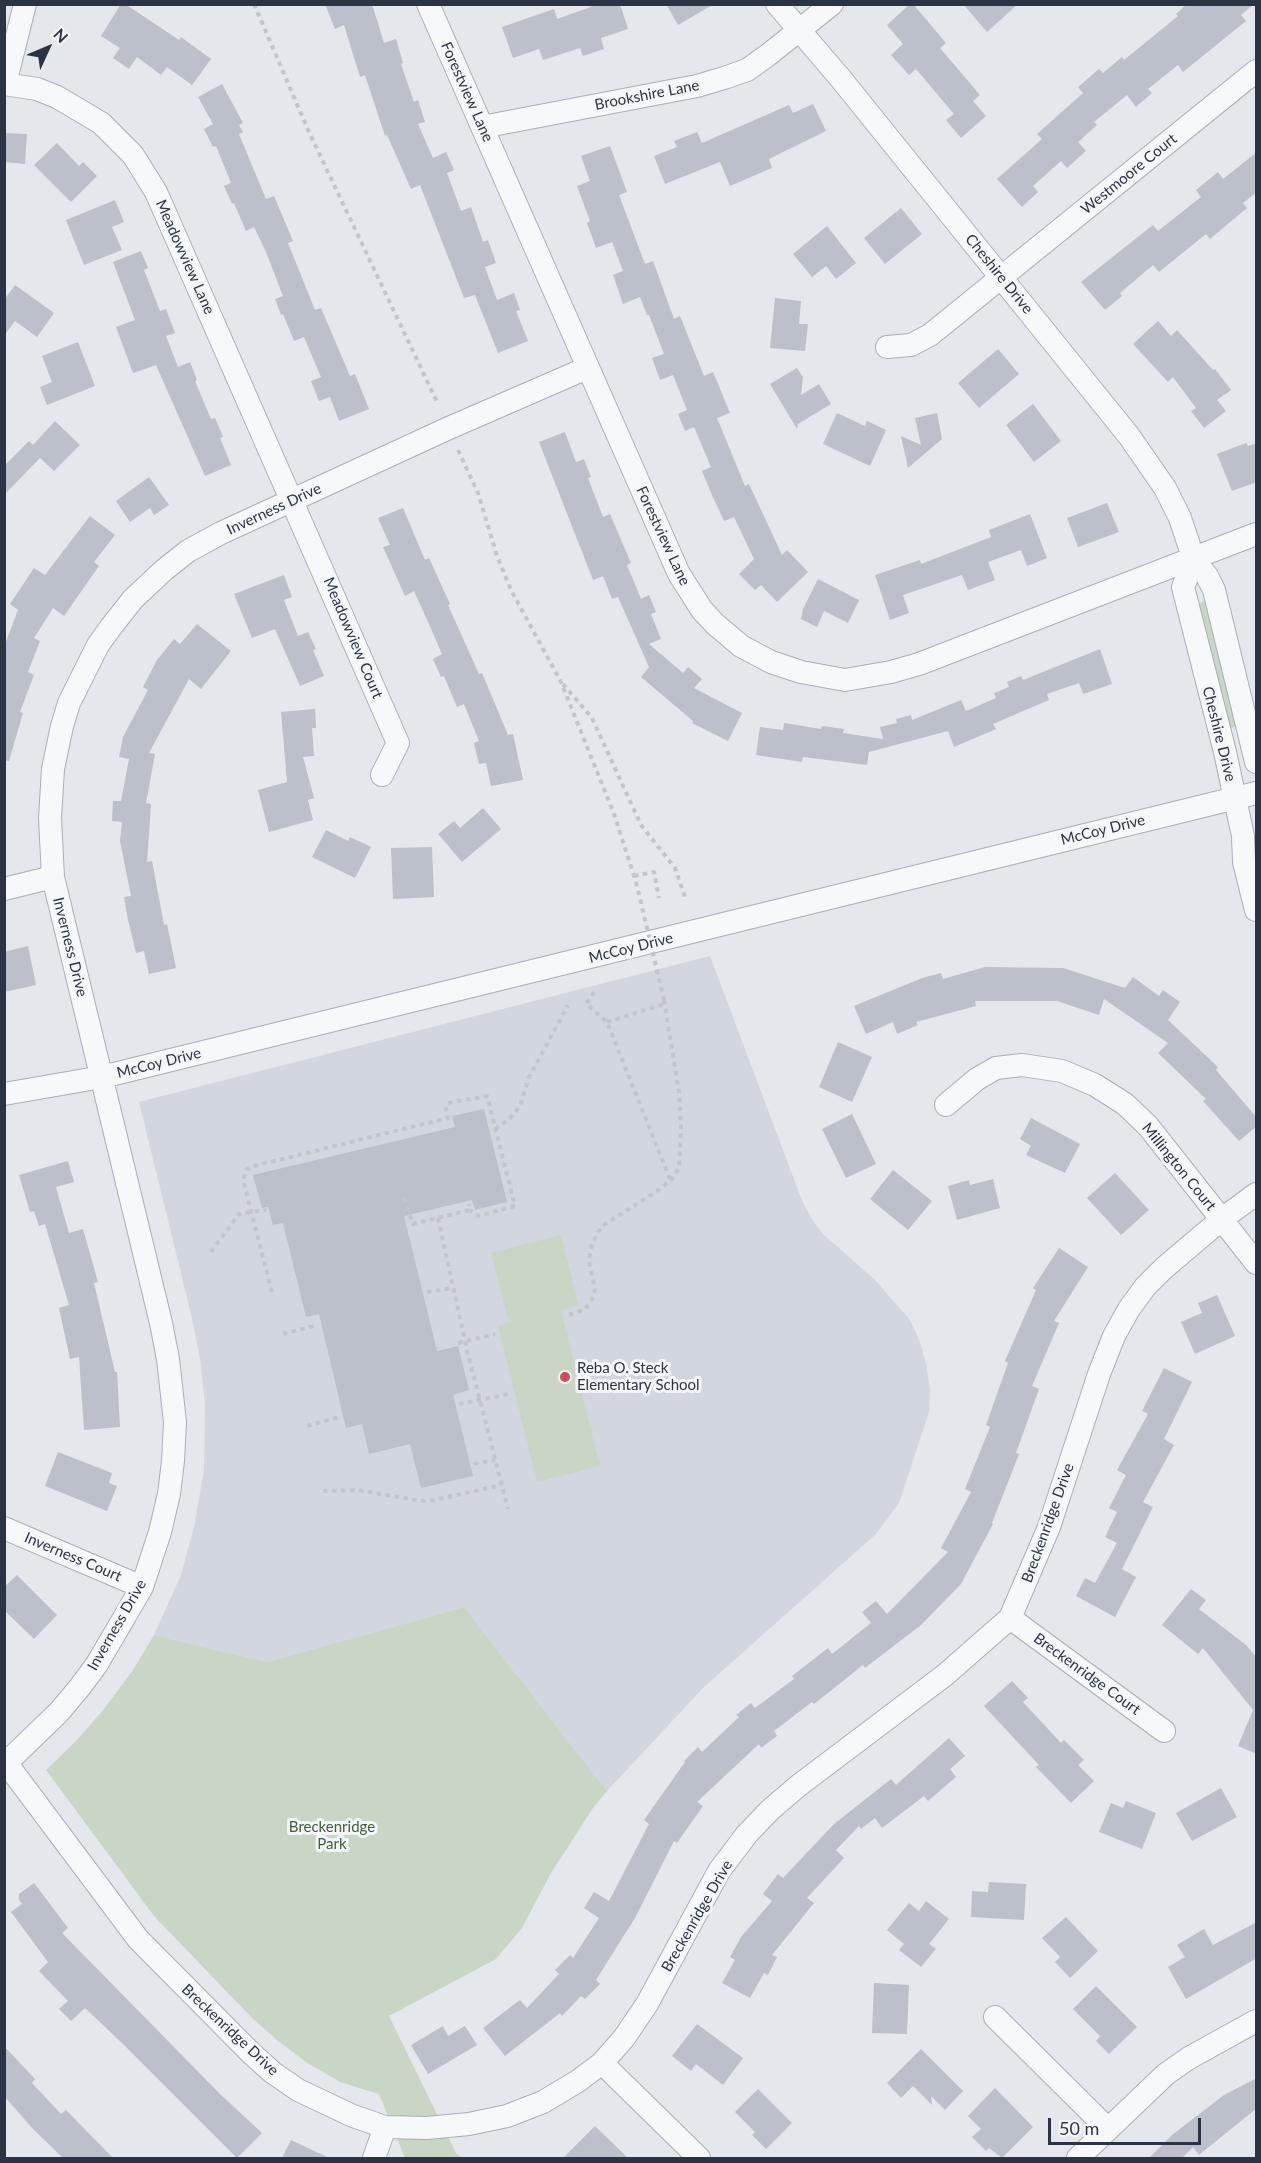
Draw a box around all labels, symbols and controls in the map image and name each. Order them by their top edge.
north arrow [18,18,78,78]
text: N [50,24,72,46]
street label: Forestview Lane [437,39,497,145]
street label: Brookshire Lane [593,76,701,114]
street label: Westmoore Court [1077,130,1181,218]
street label: Meadowview Lane [152,197,218,317]
street label: Cheshire Drive [961,230,1037,318]
street label: Inverness Drive [224,479,324,539]
street label: Forestview Lane [632,483,694,589]
street label: Meadowview Court [319,575,387,701]
street label: Cheshire Drive [1198,685,1240,783]
street label: McCoy Drive [1059,811,1147,849]
street label: Inverness Drive [49,895,91,999]
street label: McCoy Drive [587,929,675,967]
street label: McCoy Drive [115,1044,203,1082]
street label: Millington Court [1138,1119,1220,1215]
place label: Reba O. Steck Elementary School [577,1359,700,1394]
marker: Reba O. Steck Elementary School [558,1370,572,1384]
street label: Breckenridge Drive [1018,1461,1078,1585]
street label: Inverness Court [22,1528,124,1586]
street label: Inverness Drive [84,1576,150,1674]
street label: Breckenridge Court [1030,1629,1144,1719]
park label: Breckenridge Park [289,1818,375,1853]
street label: Breckenridge Drive [658,1857,736,1975]
street label: Breckenridge Drive [178,1980,282,2080]
scale bar [1051,2106,1204,2144]
text: 50 m [1059,2117,1099,2139]

